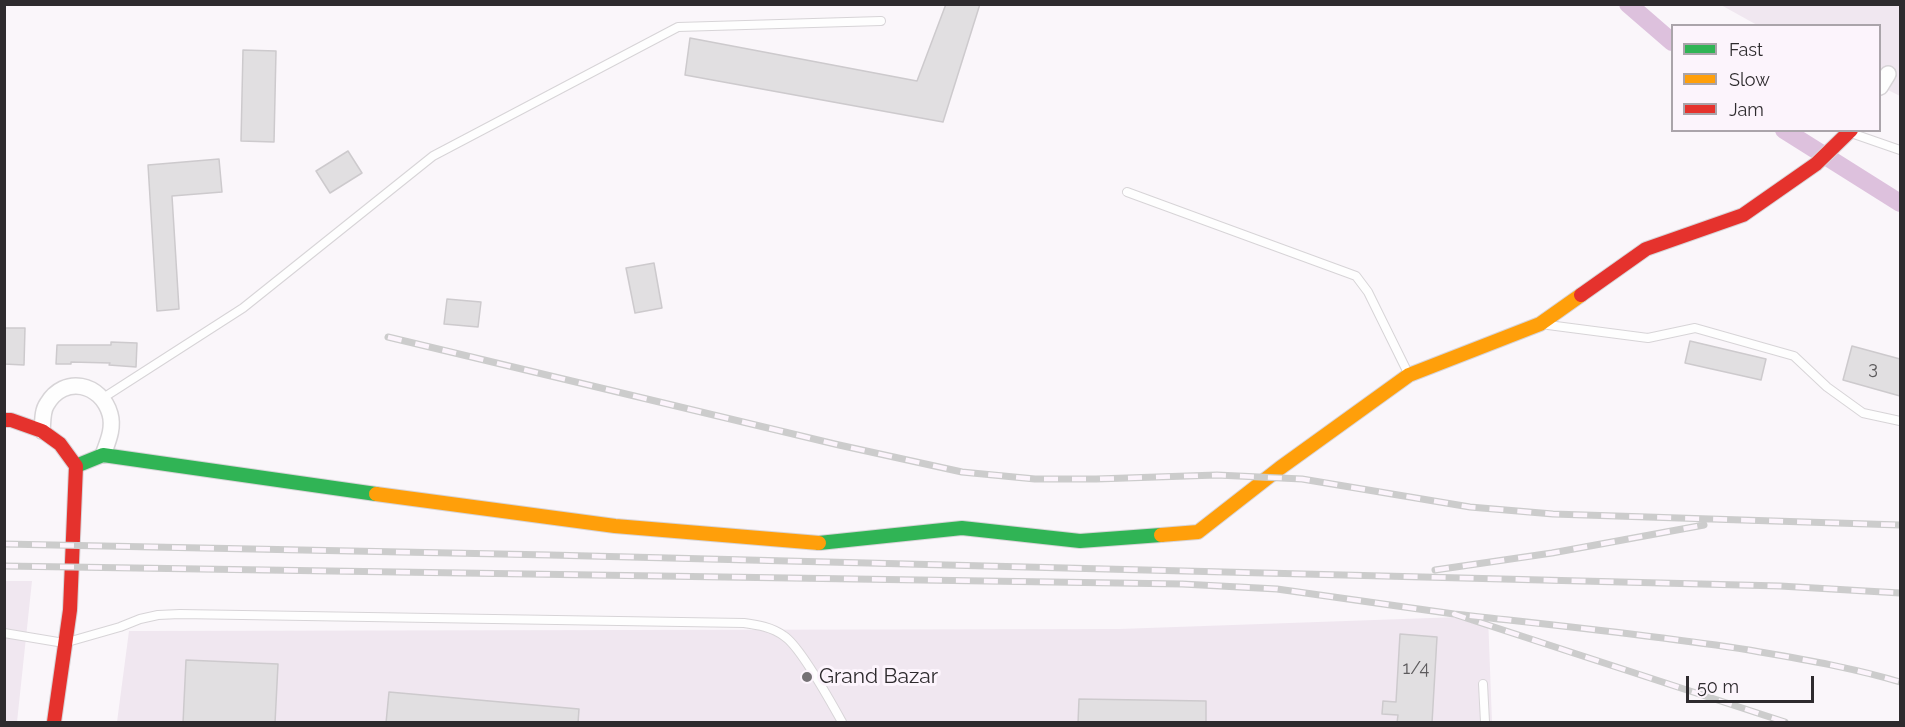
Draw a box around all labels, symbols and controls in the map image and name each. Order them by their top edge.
legend [1671,24,1881,132]
text: Fast [1729,39,1763,60]
text: Slow [1729,69,1770,90]
text: Jam [1729,99,1764,120]
house number: 3 [1868,358,1878,380]
house number: 1/4 [1403,658,1429,680]
place label: Grand Bazar [819,664,938,690]
scale bar [1689,664,1816,702]
marker: Grand Bazar [800,670,814,684]
text: 50 m [1697,676,1739,697]

